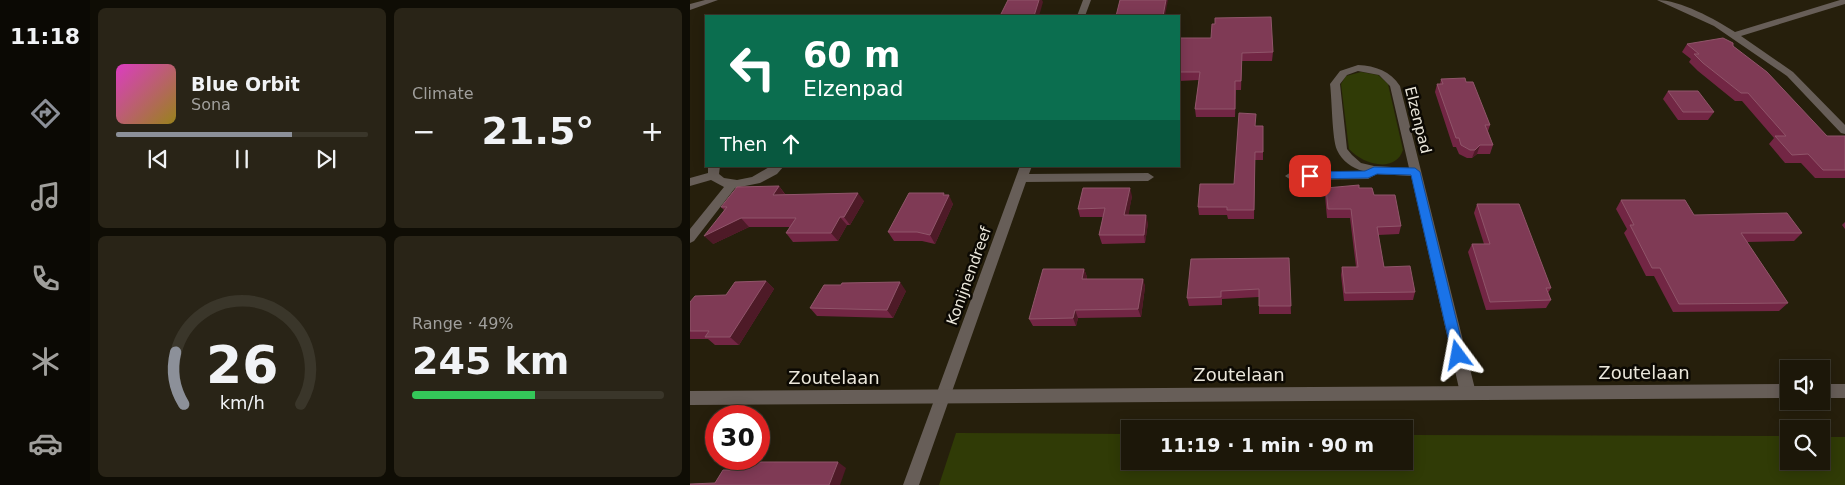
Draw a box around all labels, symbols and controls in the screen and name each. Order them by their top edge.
text: 11:18 [10,24,80,49]
icon: left [720,35,785,100]
text: 60 m [803,35,900,75]
text: Blue Orbit [191,73,300,95]
text: Elzenpad [803,76,903,101]
text: Climate [412,84,474,103]
street label: Elzenpad [1401,85,1435,155]
text: Sona [191,95,231,114]
icon: directions [28,96,63,131]
text: 21.5° [482,109,594,153]
text: − [412,115,435,148]
text: + [641,115,664,148]
icon: ahead [777,130,805,158]
text: Then [720,133,767,155]
icon: previous [144,145,172,173]
icon: pause [228,145,256,173]
icon: next [312,145,340,173]
pin [1289,155,1331,197]
icon: arrive [1296,162,1324,190]
icon: music [28,179,63,214]
street label: Konijnendreef [943,224,995,328]
icon: phone [28,261,63,296]
text: Range · 49% [412,314,514,333]
position arrow [1431,328,1483,380]
text: 26 [206,335,278,395]
text: 245 km [412,339,569,383]
icon: climate [28,344,63,379]
map controls [1780,360,1830,470]
button: sound [1780,360,1830,410]
street label: Zoutelaan [1598,362,1690,383]
street label: Zoutelaan [1193,364,1285,385]
street label: Zoutelaan [788,367,880,388]
text: km/h [219,392,265,413]
speed limit sign: 30 [705,405,770,470]
button: search [1780,420,1830,470]
icon: car [28,426,63,461]
text: 11:19 · 1 min · 90 m [1160,434,1374,456]

